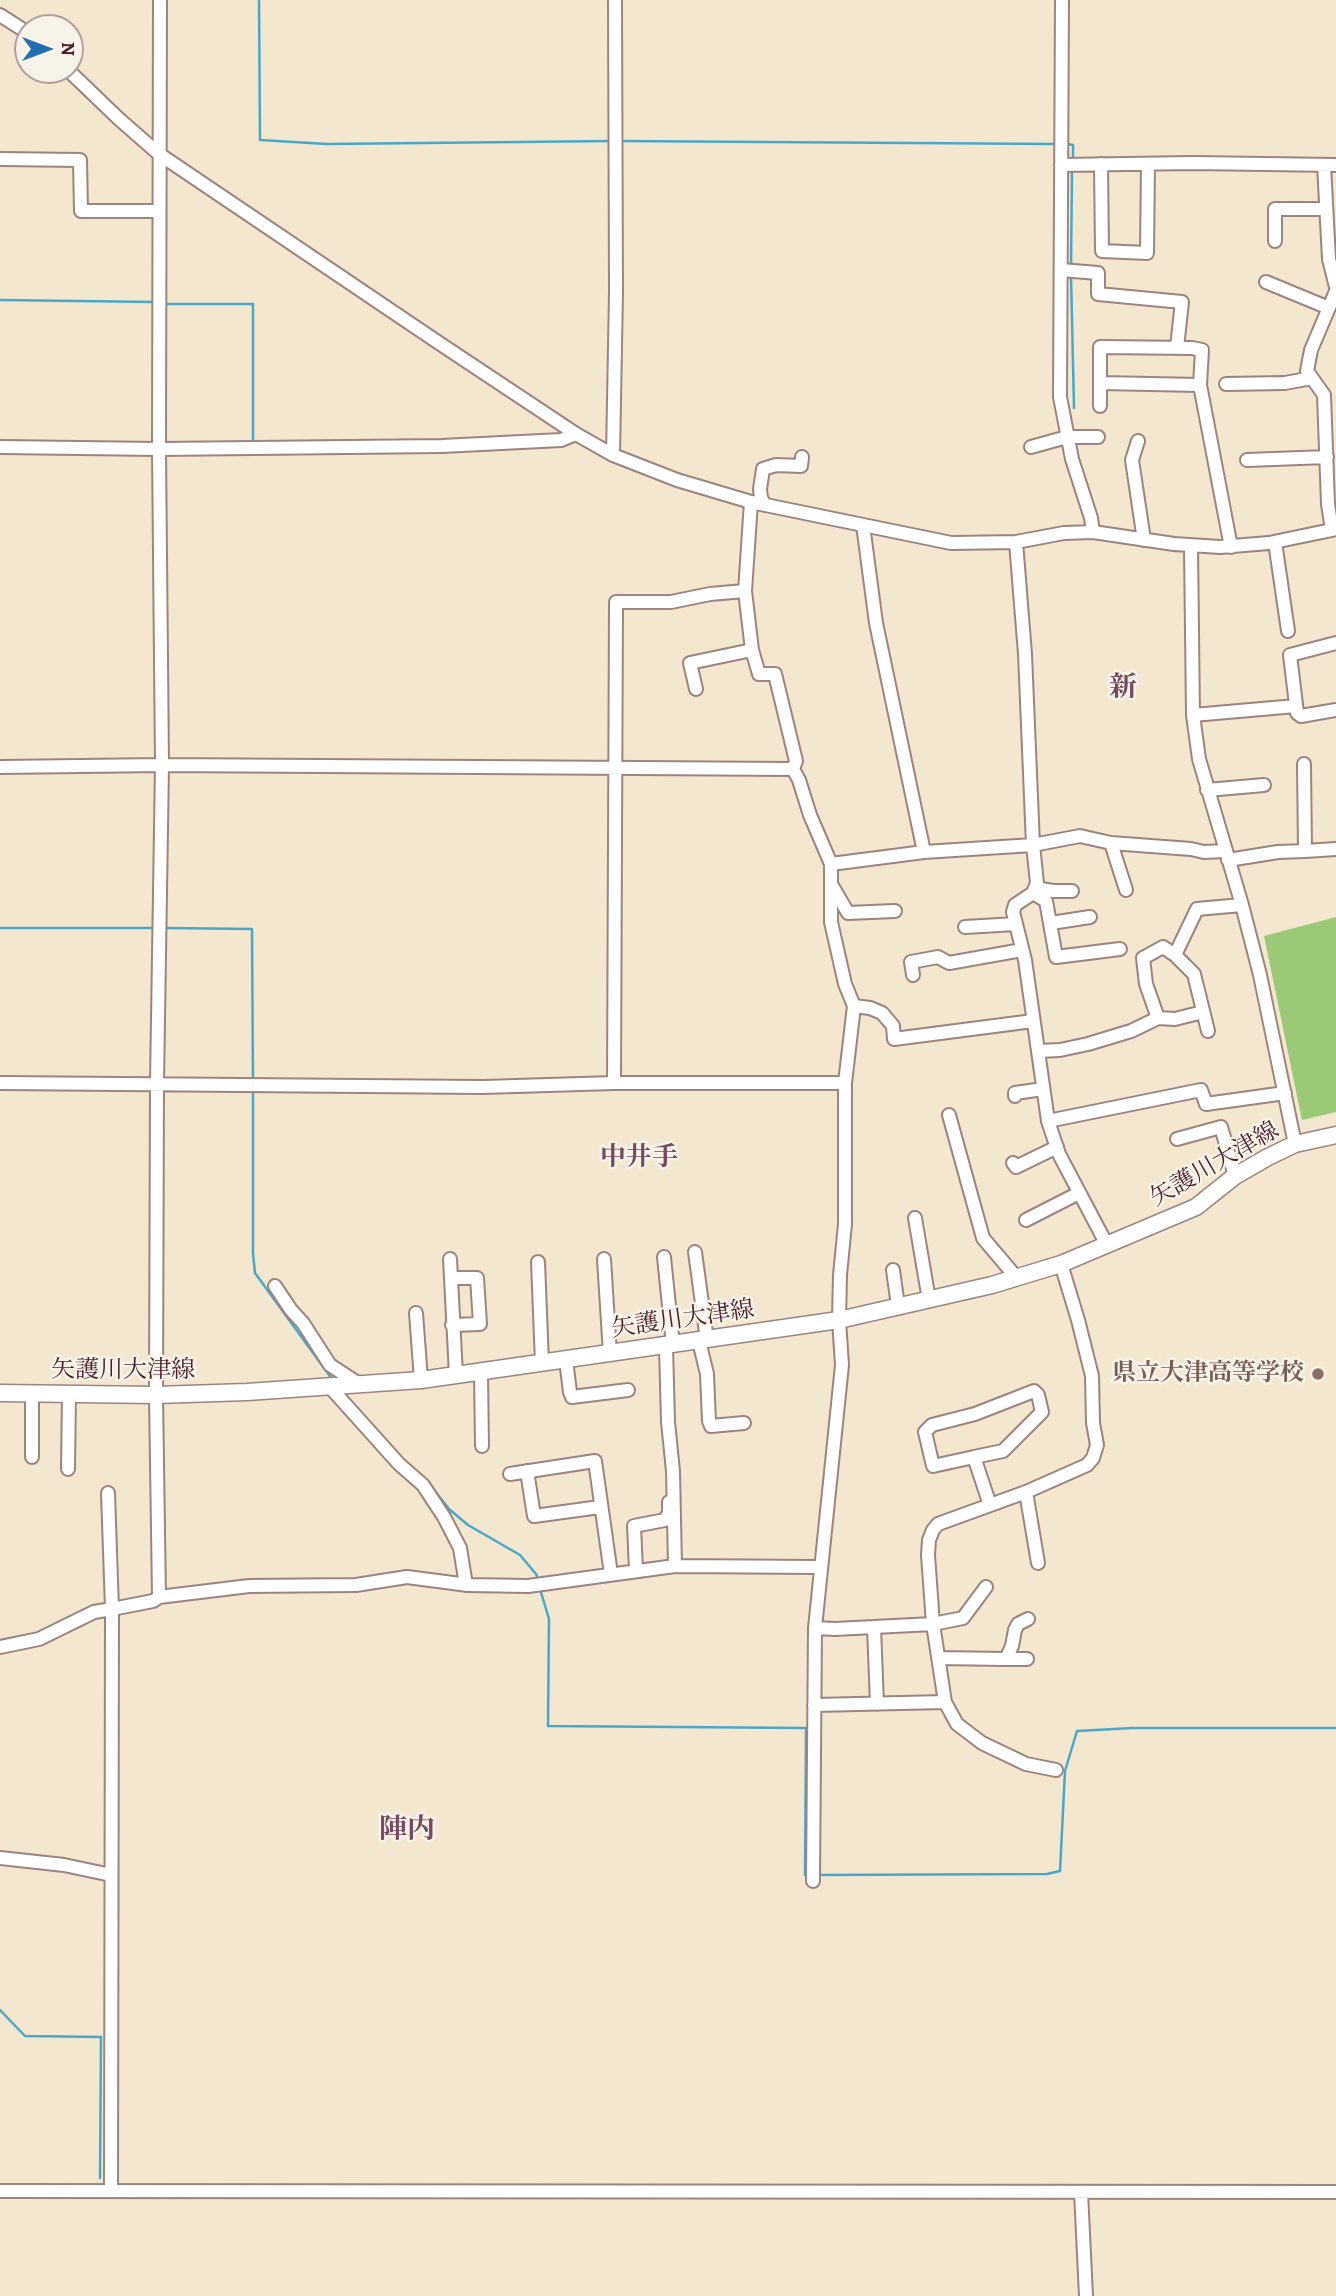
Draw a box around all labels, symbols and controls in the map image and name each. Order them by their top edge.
north arrow [14,14,84,84]
text: N [55,42,81,56]
district label: 新 [1109,672,1137,706]
street label: 矢護川大津線 [1145,1117,1285,1213]
district label: 中井手 [600,1143,678,1175]
street label: 矢護川大津線 [610,1296,756,1344]
street label: 矢護川大津線 [51,1357,195,1385]
place label: 県立大津高等学校 [1112,1360,1304,1388]
marker: 県立大津高等学校 [1310,1366,1326,1382]
district label: 陣内 [379,1814,435,1848]

